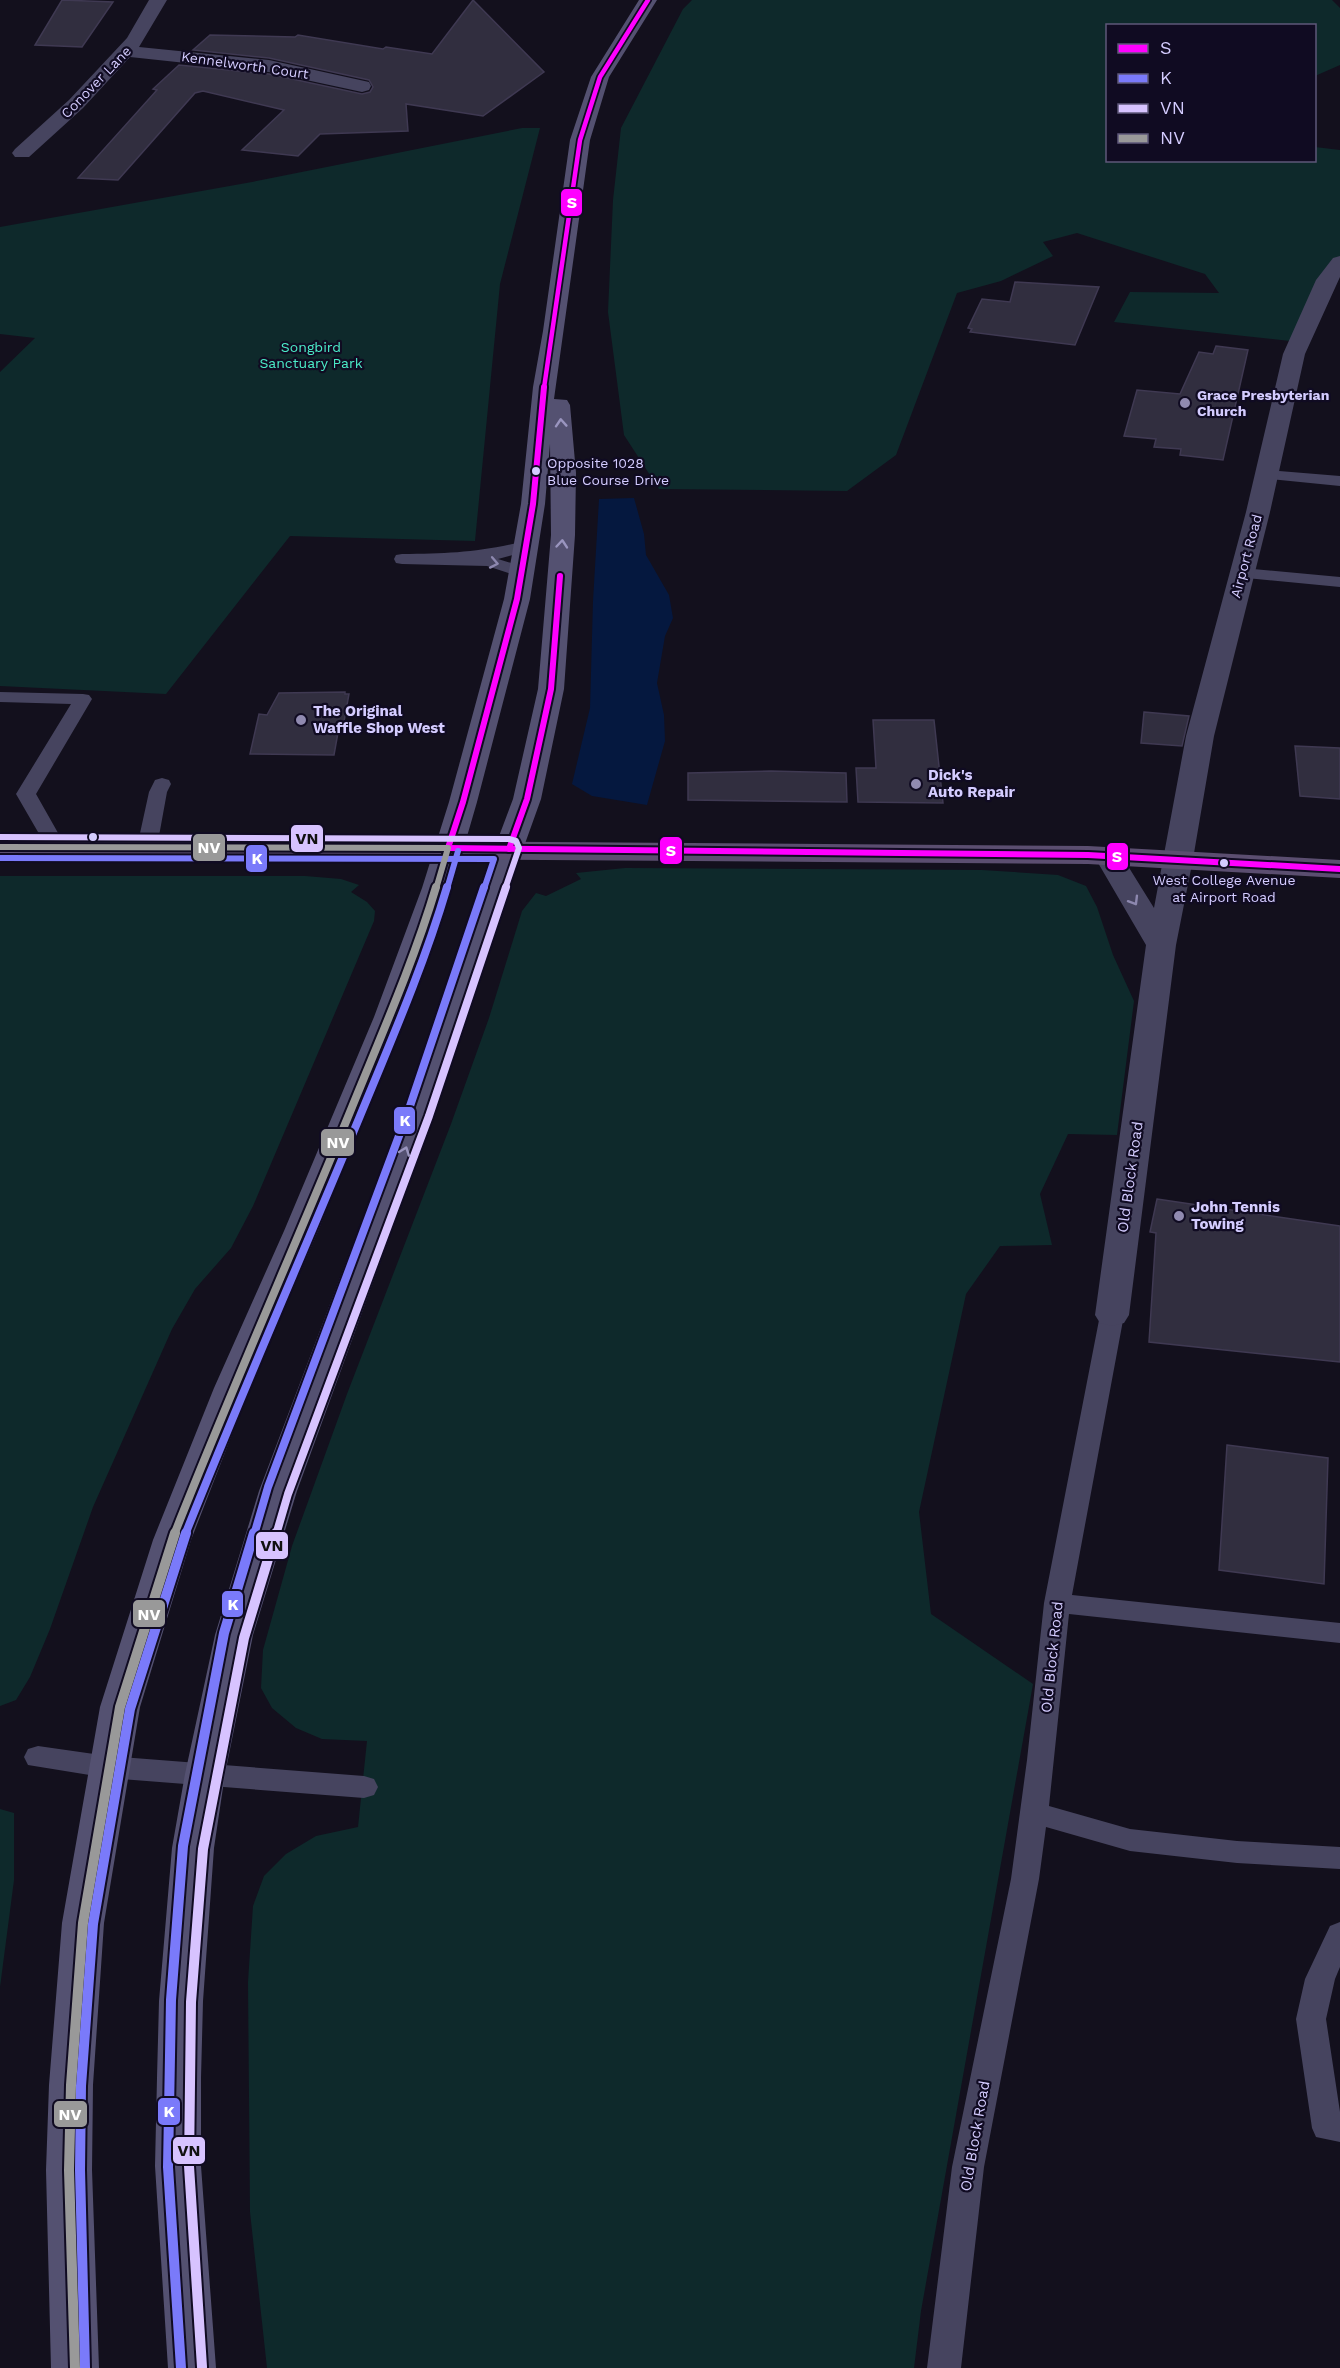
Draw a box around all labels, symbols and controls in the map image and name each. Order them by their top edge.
legend [1106,24,1316,162]
text: S [1160,37,1172,58]
street label: Conover Lane [58,43,134,121]
street label: Kennelworth Court [180,48,310,82]
text: K [1160,67,1172,88]
text: VN [1160,97,1185,118]
text: NV [1160,127,1185,148]
line badge: S [560,188,583,217]
text: S [567,193,577,212]
park label: Songbird Sanctuary Park [259,339,363,371]
place label: Grace Presbyterian Church [1197,387,1329,419]
marker: Grace Presbyterian Church [1178,396,1192,410]
one-way arrow [554,418,567,427]
place label: Opposite 1028 Blue Course Drive [547,455,669,488]
marker: Opposite 1028 Blue Course Drive [530,465,542,477]
street label: Airport Road [1227,512,1265,600]
one-way arrow [556,540,569,549]
one-way arrow [489,556,499,569]
place label: The Original Waffle Shop West [313,702,445,737]
marker: The Original Waffle Shop West [294,713,308,727]
place label: Dick's Auto Repair [928,766,1016,801]
marker: Dick's Auto Repair [909,777,923,791]
line badge: VN [290,824,324,853]
text: VN [296,829,318,848]
unlabelled marker [87,831,99,843]
line badge: NV [192,833,226,862]
line badge: S [659,836,683,865]
text: NV [198,838,220,857]
text: S [666,841,676,860]
line badge: S [1106,842,1129,871]
line badge: K [245,844,268,873]
text: S [1112,847,1122,866]
text: K [251,849,263,868]
marker: West College Avenue at Airport Road [1218,857,1230,869]
place label: West College Avenue at Airport Road [1153,872,1295,905]
one-way arrow [1127,895,1138,905]
line badge: K [393,1106,416,1135]
text: K [399,1111,411,1130]
street label: Old Block Road [1113,1120,1147,1234]
line badge: NV [320,1128,355,1157]
text: NV [327,1133,349,1152]
one-way arrow [397,1146,410,1156]
place label: John Tennis Towing [1191,1198,1280,1233]
marker: John Tennis Towing [1172,1209,1186,1223]
line badge: VN [255,1531,289,1560]
text: VN [261,1536,283,1555]
line badge: K [221,1590,244,1618]
text: K [227,1595,239,1614]
line badge: NV [132,1599,166,1628]
street label: Old Block Road [1037,1600,1067,1714]
text: NV [138,1605,160,1624]
street label: Old Block Road [956,2079,994,2193]
line badge: K [157,2097,181,2126]
line badge: NV [53,2100,88,2128]
text: K [163,2102,175,2121]
text: NV [59,2105,81,2124]
line badge: VN [172,2136,206,2165]
text: VN [178,2141,200,2160]

